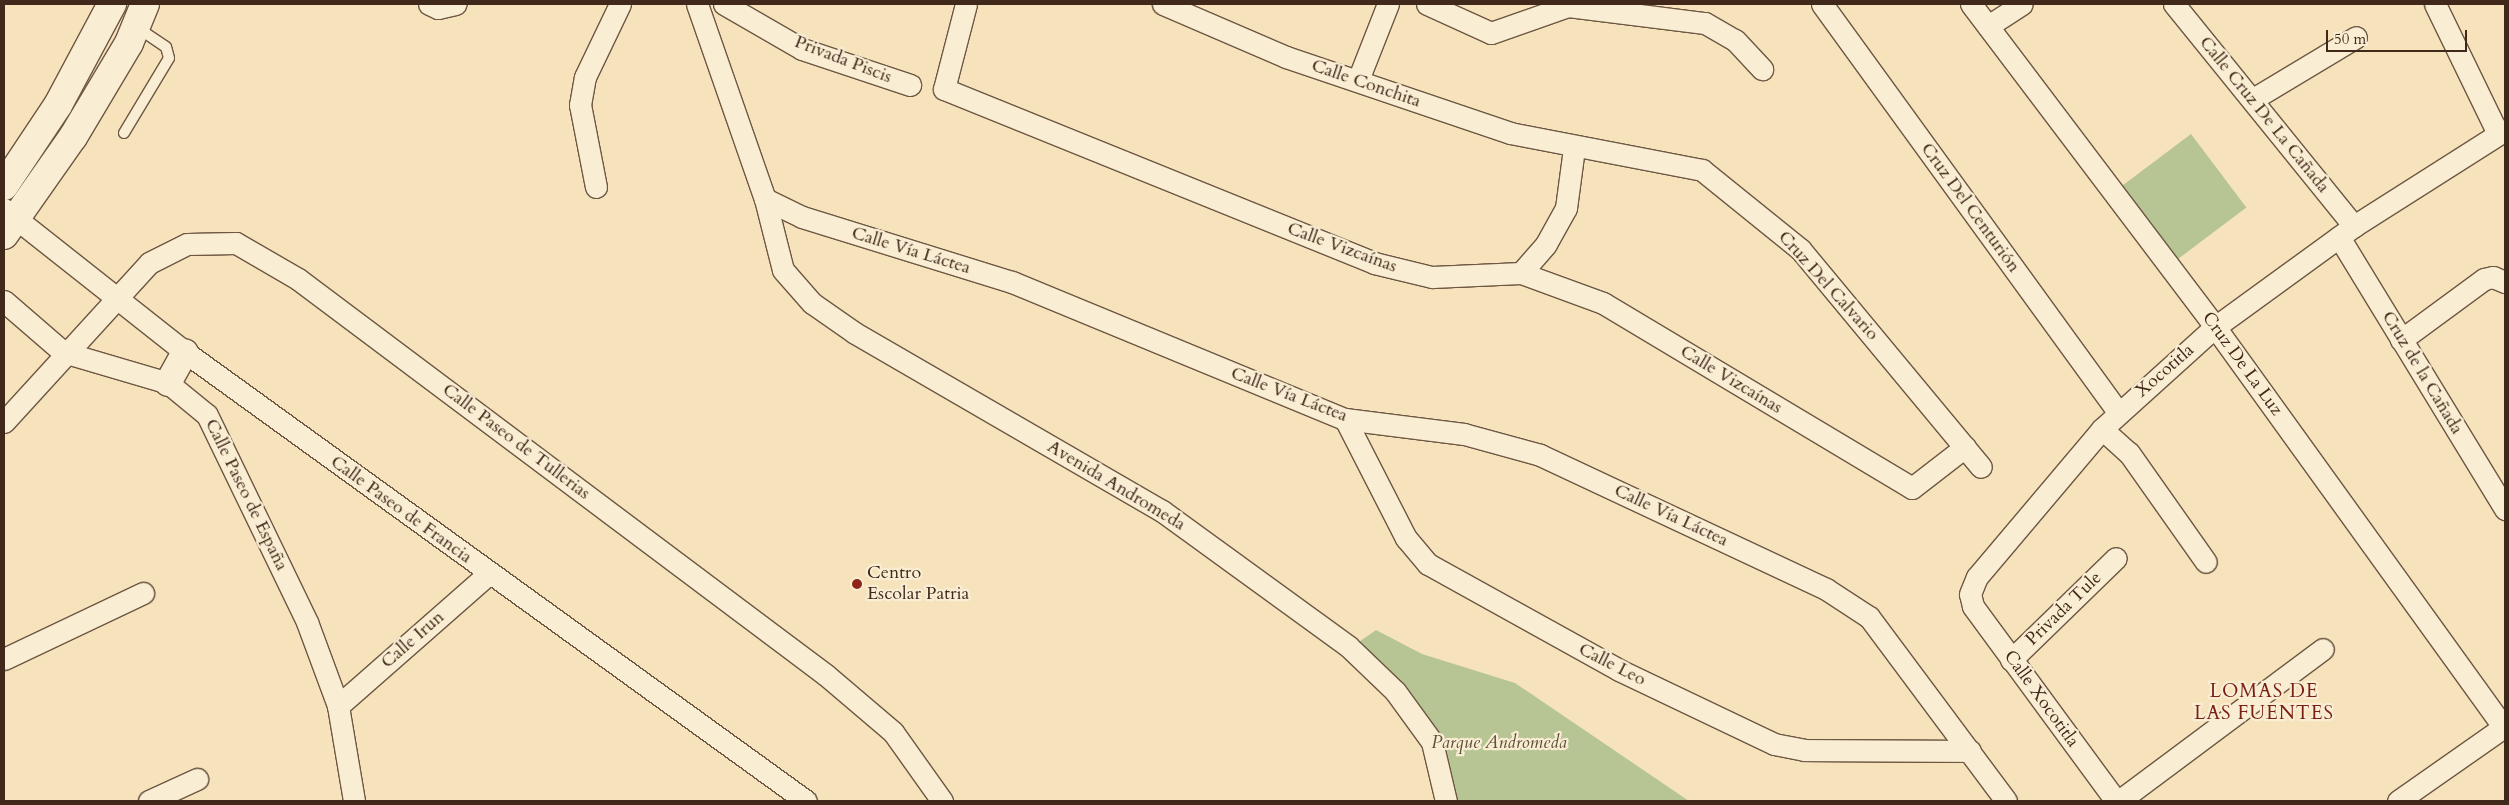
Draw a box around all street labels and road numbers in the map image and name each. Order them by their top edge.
street label: Privada Piscis [791,32,895,88]
street label: Calle Cruz De La Cañada [2194,32,2334,198]
street label: Calle Conchita [1309,55,1423,113]
street label: Cruz Del Centurión [1916,139,2024,277]
street label: Calle Vizcaínas [1284,218,1400,278]
street label: Calle Vía Láctea [849,223,973,279]
street label: Cruz Del Calvario [1773,227,1883,345]
street label: Cruz De La Luz [2197,308,2287,420]
street label: Cruz de la Cañada [2377,308,2467,438]
street label: Xocotitla [2131,340,2199,402]
street label: Calle Vizcaínas [1676,341,1786,419]
street label: Calle Vía Láctea [1228,363,1350,427]
street label: Calle Paseo de Tullerias [438,379,594,505]
street label: Calle Paseo de España [200,416,292,574]
street label: Avenida Andromeda [1043,436,1189,536]
street label: Calle Paseo de Francia [326,451,476,569]
street label: Calle Vía Láctea [1611,480,1731,552]
street label: Privada Tule [2022,567,2106,651]
street label: Calle Irun [377,607,449,673]
street label: Calle Leo [1575,639,1649,691]
street label: Calle Xocotitla [1999,646,2083,752]

